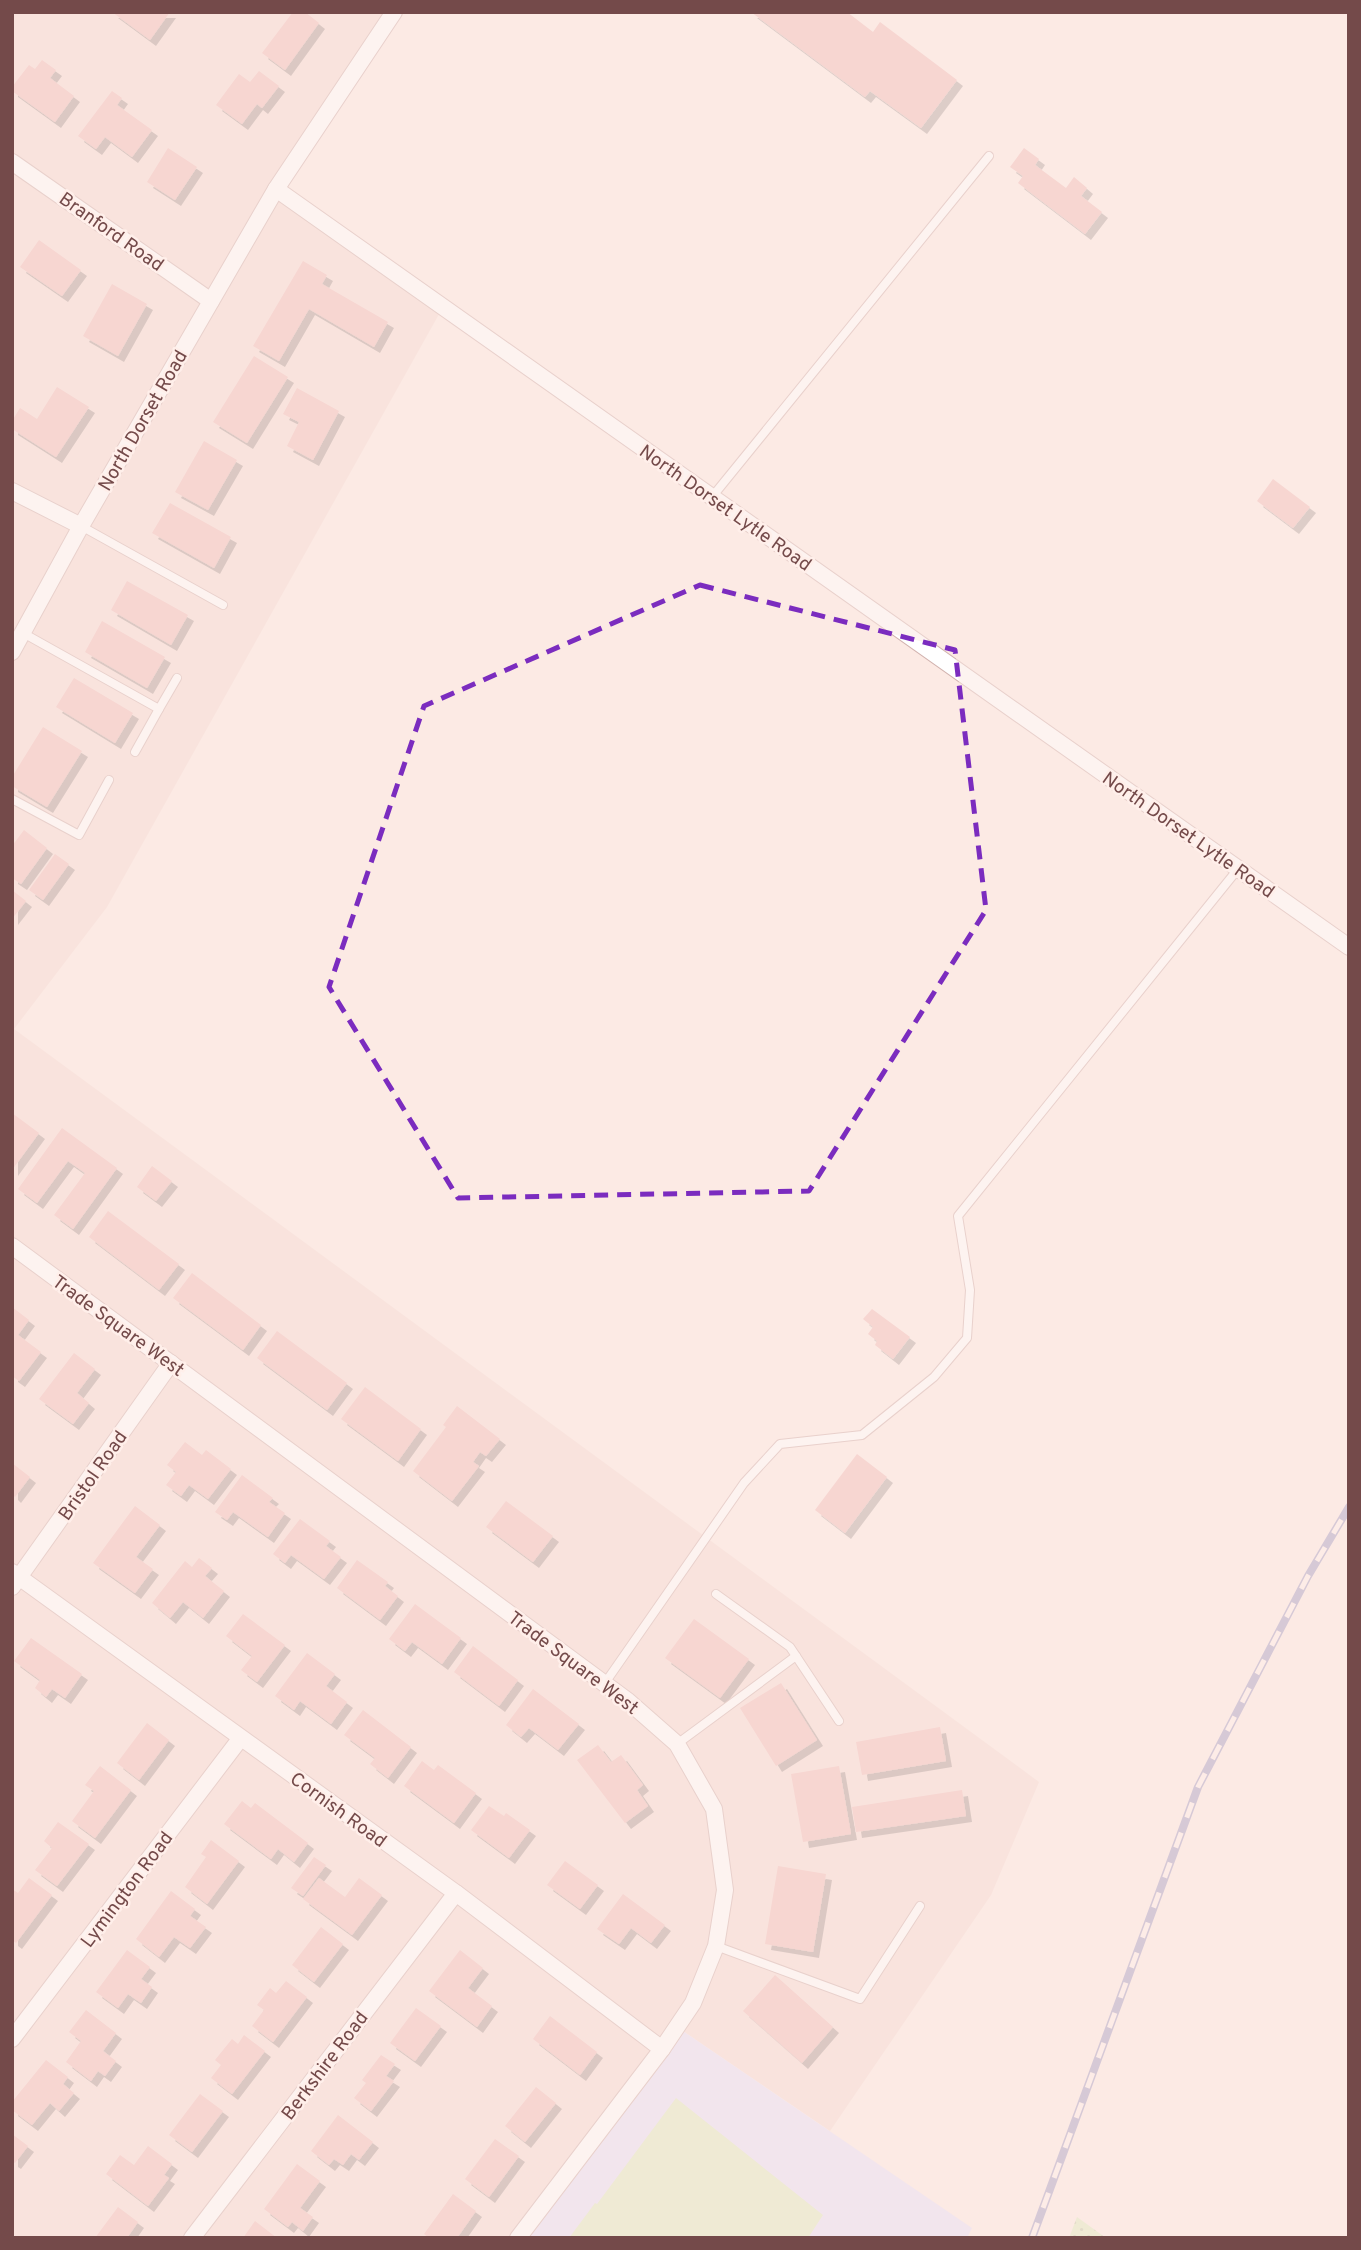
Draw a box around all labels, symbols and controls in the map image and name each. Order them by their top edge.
street label: Branford Road [54,188,168,278]
street label: North Dorset Road [94,346,194,496]
street label: North Dorset Lytle Road [634,440,816,577]
street label: North Dorset Lytle Road [1097,767,1279,904]
street label: Trade Square West [47,1271,189,1383]
street label: Bristol Road [54,1427,133,1526]
street label: Trade Square West [503,1607,643,1721]
street label: Cornish Road [285,1767,391,1854]
street label: Lymington Road [76,1827,179,1953]
street label: Berkshire Road [277,2007,374,2125]

